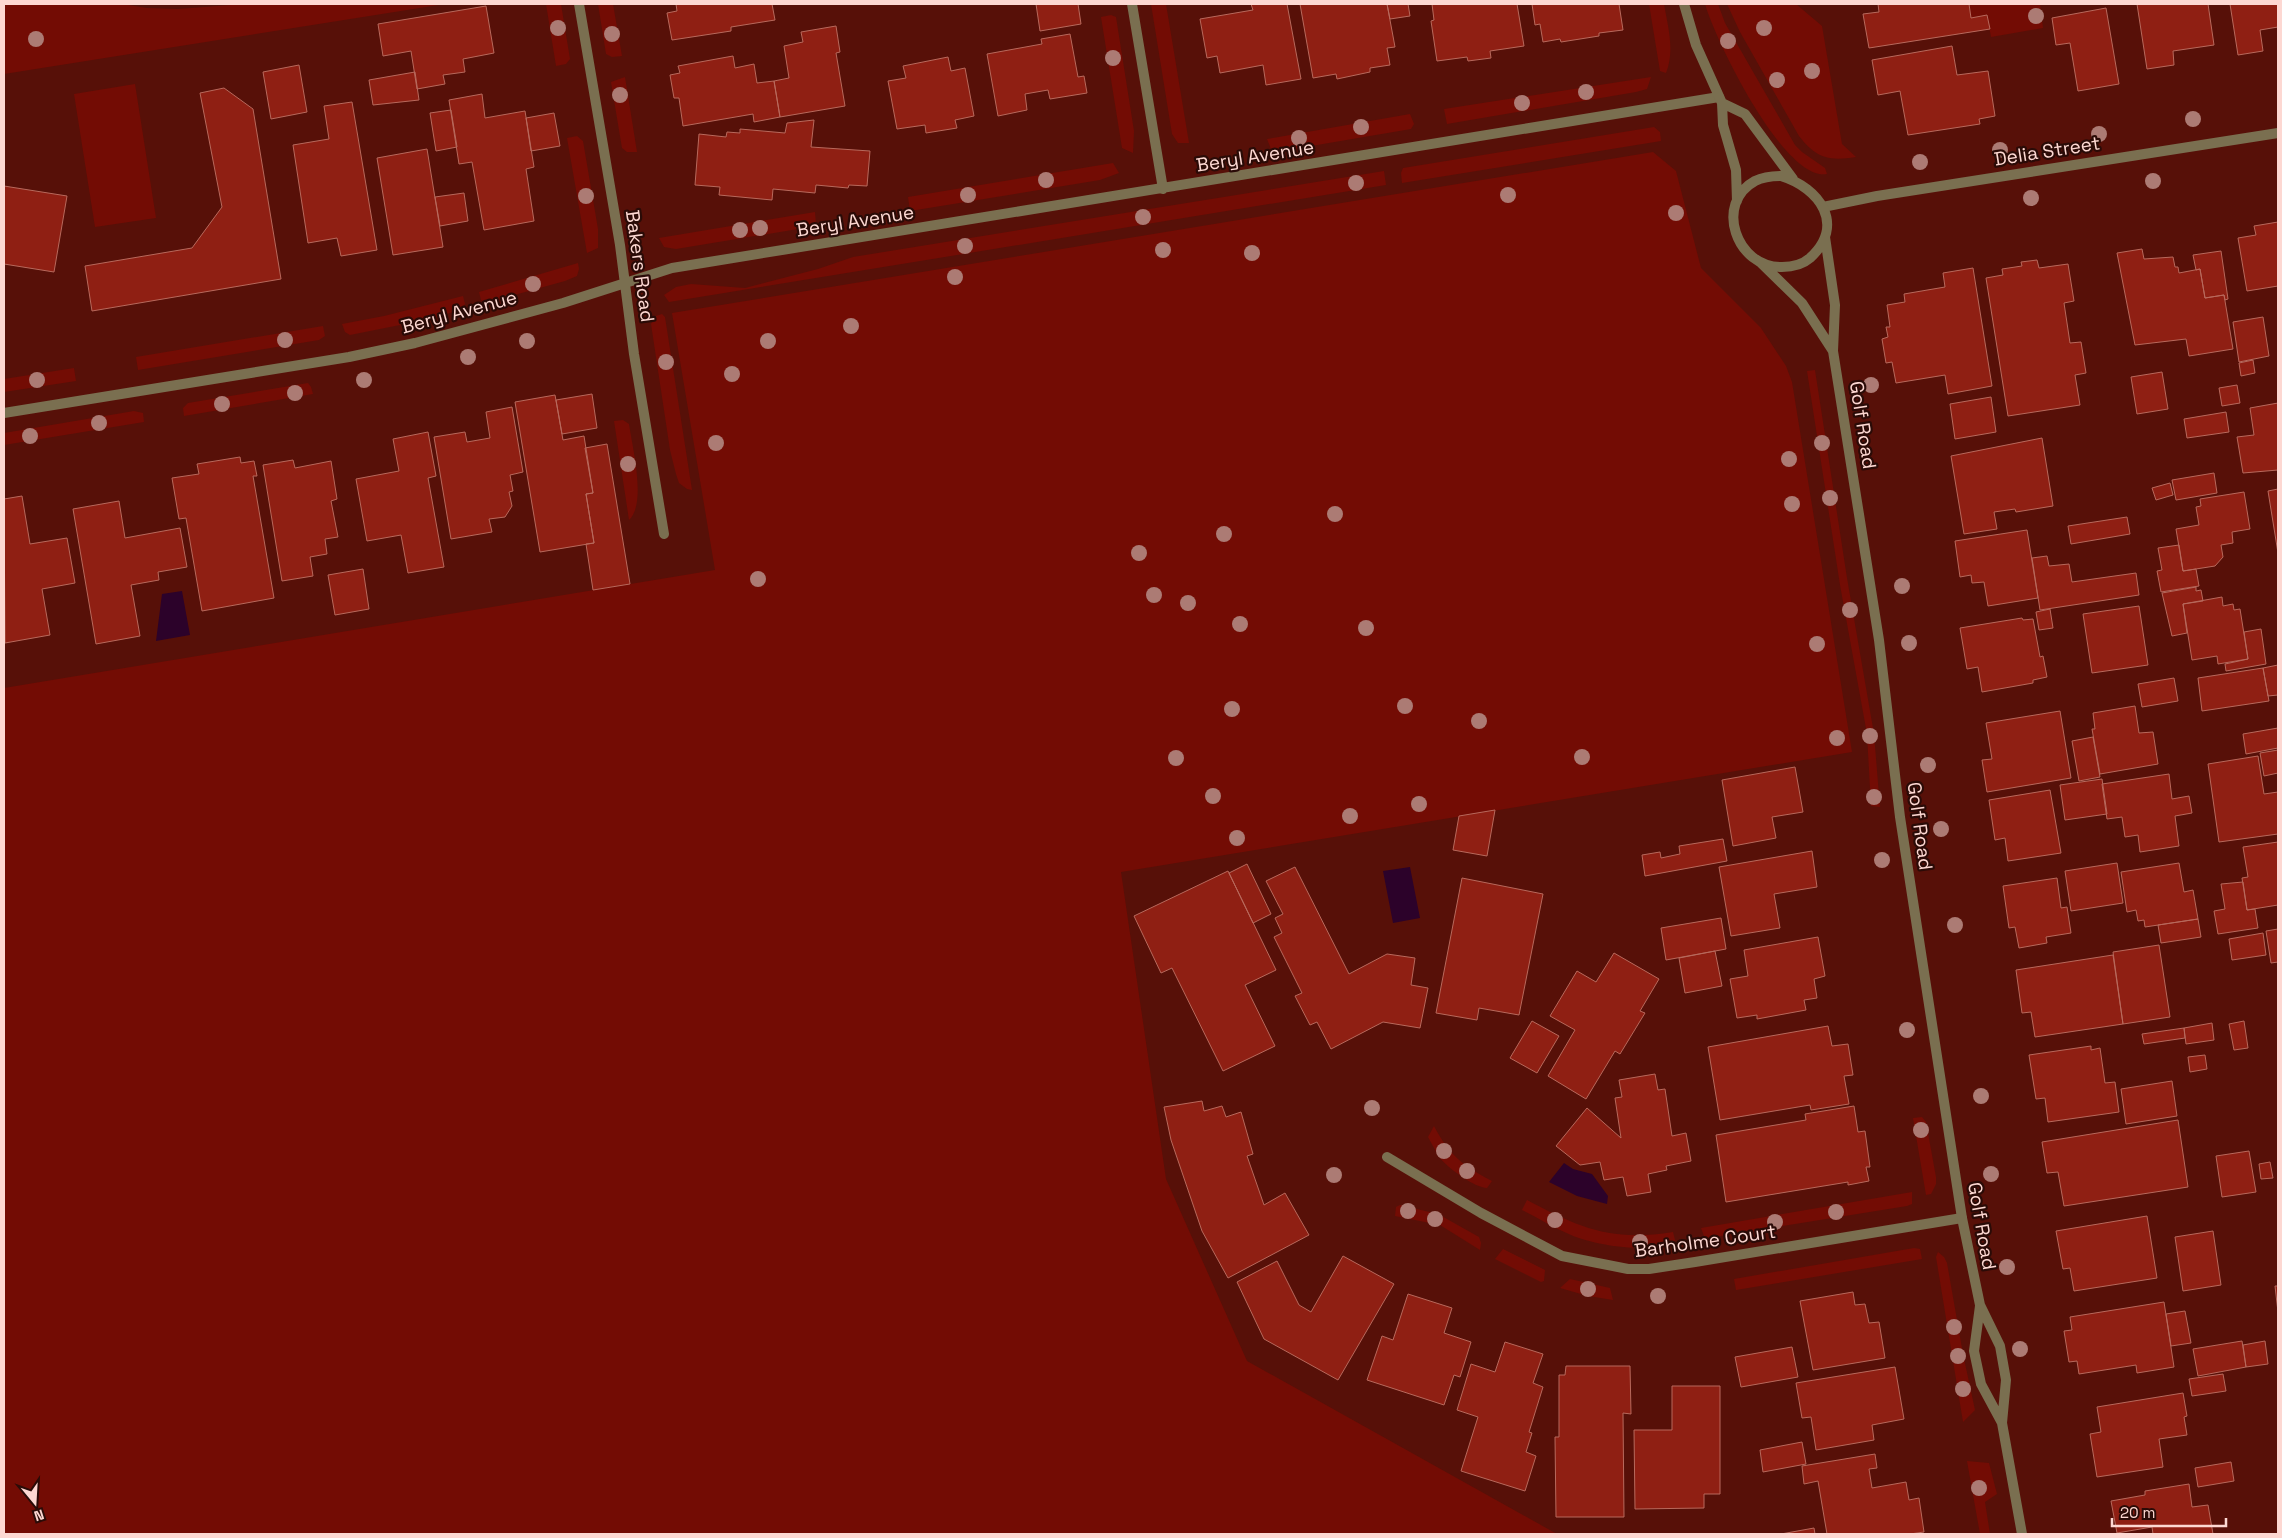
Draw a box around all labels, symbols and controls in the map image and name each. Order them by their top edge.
street label: Delia Street [1992,130,2102,172]
street label: Beryl Avenue [1194,134,1316,178]
street label: Beryl Avenue [794,199,916,243]
street label: Bakers Road [620,208,660,324]
street label: Beryl Avenue [398,285,520,339]
street label: Golf Road [1844,379,1882,471]
street label: Golf Road [1901,780,1939,872]
street label: Golf Road [1962,1180,2002,1272]
street label: Barholme Court [1633,1219,1777,1263]
north arrow [10,1478,60,1528]
scale bar [2112,1496,2226,1528]
text: 20 m [2120,1503,2155,1522]
text: N [32,1505,46,1525]

